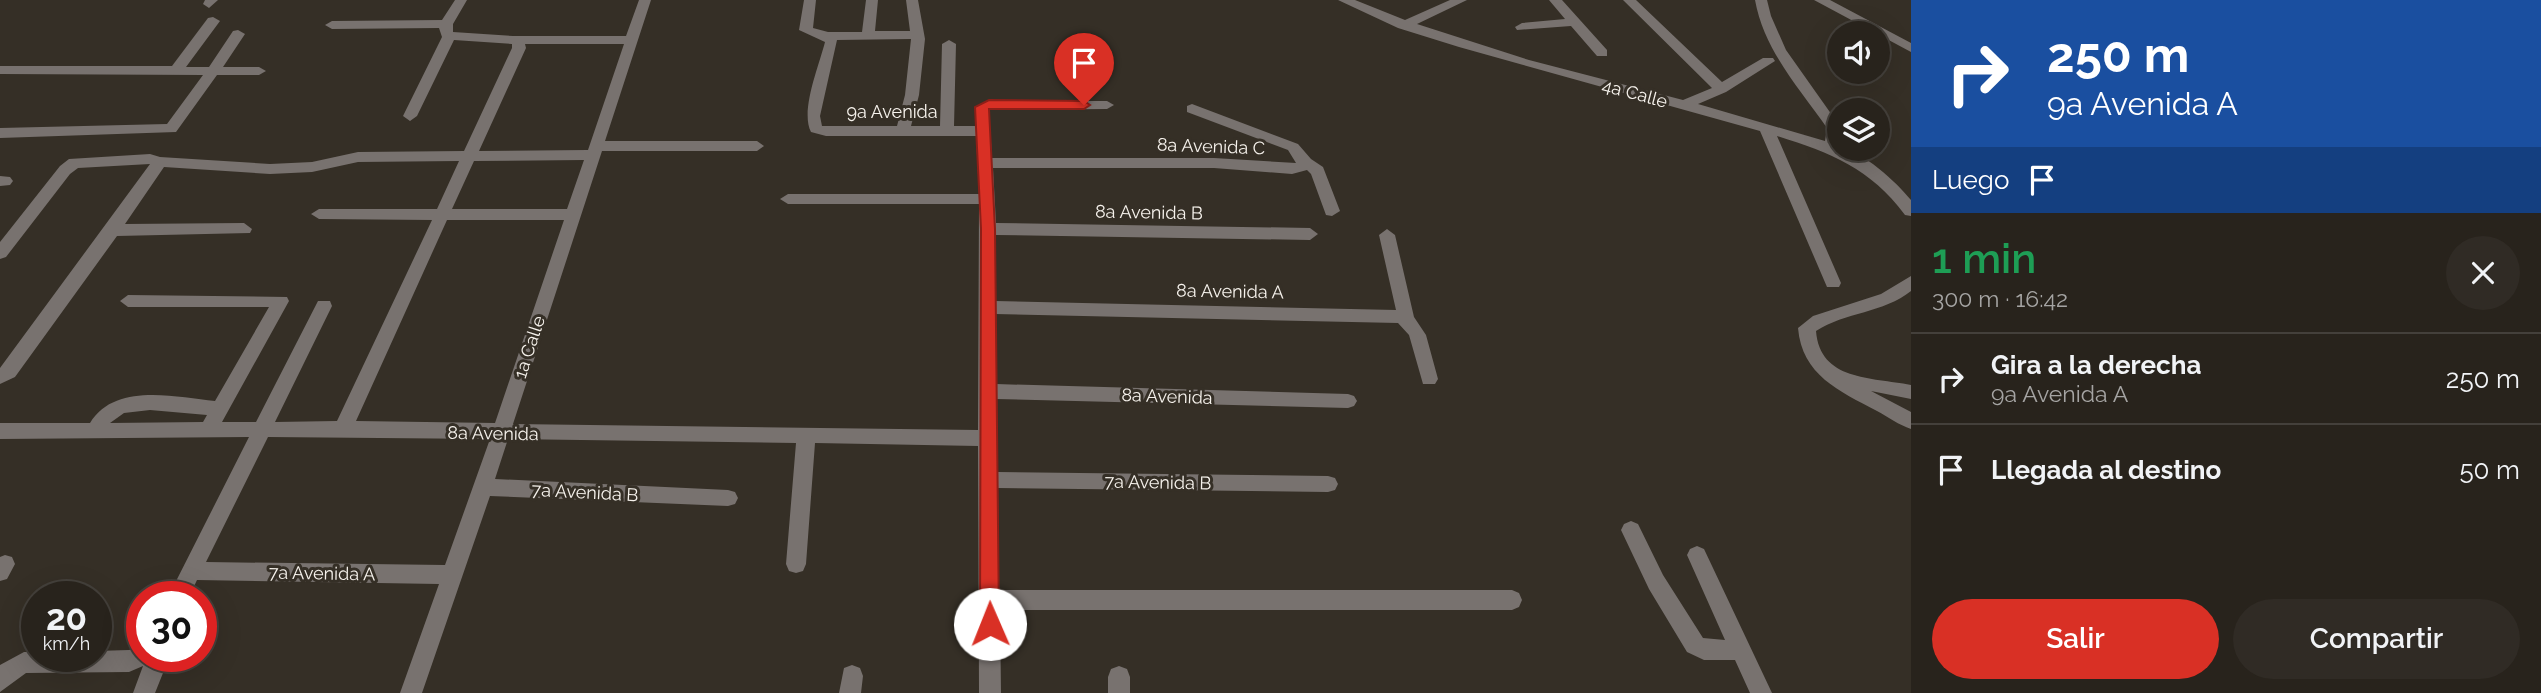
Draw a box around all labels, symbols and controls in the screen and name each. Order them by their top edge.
map controls [1827,21,1890,161]
button: sound [1827,21,1890,84]
text: 250 m [2047,26,2189,83]
icon: right [1932,28,2023,119]
pin [1054,33,1114,105]
icon: arrive [1065,44,1103,82]
street label: 4a Calle [1600,74,1670,112]
text: 9a Avenida A [2047,85,2238,122]
button: layers [1827,98,1890,161]
street label: 9a Avenida [846,101,938,122]
street label: 8a Avenida C [1157,134,1265,158]
icon: arrive [2023,161,2061,199]
text: Luego [1932,165,2009,195]
street label: 8a Avenida B [1095,201,1203,223]
text: 1 min [1932,234,2036,283]
button: close [2446,236,2520,310]
street label: 8a Avenida A [1176,280,1284,302]
text: 300 m · 16:42 [1932,285,2068,312]
street label: 1a Calle [509,313,549,381]
text: Gira a la derecha [1991,350,2201,380]
icon: right [1932,360,1970,398]
text: 250 m [2446,364,2520,394]
text: 9a Avenida A [1991,380,2128,407]
street label: 8a Avenida [1121,384,1213,408]
street label: 8a Avenida [447,422,539,444]
icon: arrive [1932,451,1970,489]
text: Llegada al destino [1991,455,2221,485]
text: 50 m [2459,455,2520,485]
street label: 7a Avenida B [1104,471,1212,493]
street label: 7a Avenida B [531,479,639,505]
street label: 7a Avenida A [269,562,375,584]
speed limit sign: 30 [126,581,217,672]
position arrow [953,587,1027,661]
text: 20 [46,597,87,638]
button: Salir [1932,599,2219,679]
button: Compartir [2233,599,2520,679]
text: km/h [43,633,90,654]

